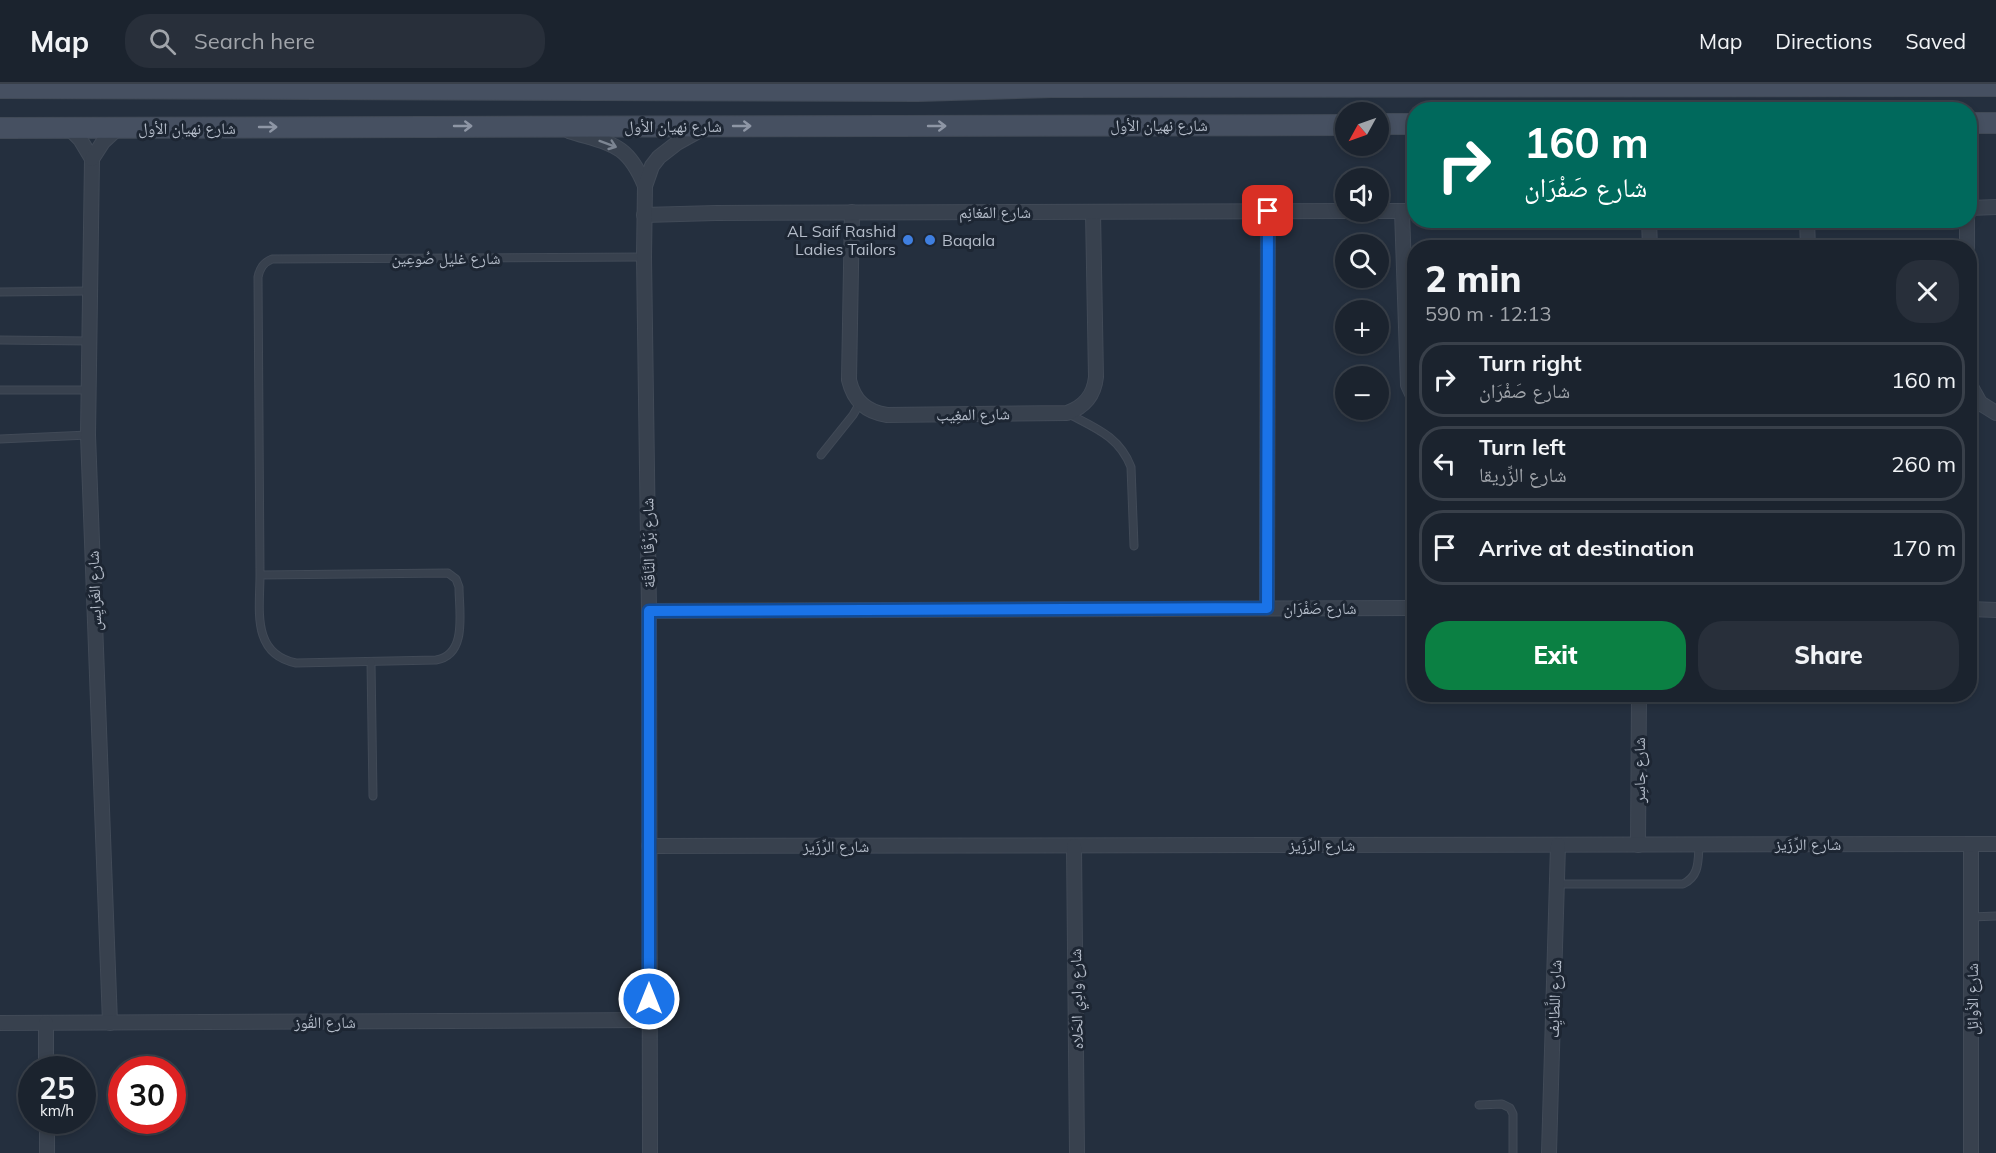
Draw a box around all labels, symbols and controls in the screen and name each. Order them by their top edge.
search box [125,14,545,68]
text: Map [30,24,89,59]
icon: search [146,25,179,58]
text: Search here [194,27,315,55]
text: Map [1699,28,1742,54]
text: Directions [1775,28,1872,54]
text: Saved [1905,28,1966,54]
north arrow [1335,102,1389,156]
map controls [1335,102,1389,420]
street label: شارع نهيان الأول [1110,115,1208,136]
street label: شارع نهيان الأول [624,116,722,137]
text: 160 m [1524,116,1649,169]
street label: شارع نهيان الأول [138,118,236,139]
one-way arrow [453,120,473,132]
one-way arrow [732,120,752,132]
one-way arrow [927,120,947,132]
one-way arrow [258,121,278,133]
icon: right [1425,126,1503,204]
one-way arrow [598,140,617,151]
button: sound [1335,168,1389,222]
text: شارع صَفْرَان [1524,170,1647,204]
pin [1242,185,1293,236]
icon: arrive [1251,194,1284,227]
street label: شارع المَغانِم [959,202,1031,223]
place label: AL Saif Rashid Ladies Tailors [787,221,896,259]
place label: Baqala [942,230,995,250]
marker: AL Saif Rashid Ladies Tailors [901,233,915,247]
marker: Baqala [923,233,937,247]
button: search [1335,234,1389,288]
street label: شارع غليل صُوعِين [391,248,501,269]
text: 2 min [1425,256,1521,301]
button: close [1896,260,1959,323]
button: + [1335,300,1389,354]
text: 590 m · 12:13 [1425,301,1551,326]
text: Turn right [1479,349,1582,377]
icon: right [1428,363,1461,396]
button: − [1335,366,1389,420]
text: 160 m [1891,366,1956,394]
text: شارع صَفْرَان [1479,378,1570,403]
street label: شارع المغِيب [936,403,1010,426]
text: Turn left [1479,433,1566,461]
icon: left [1428,447,1461,480]
text: 260 m [1891,450,1956,478]
text: شارع الزِّريقا [1479,462,1567,487]
street label: شارع بَرْقَا النَّاقَة [637,498,660,588]
icon: arrive [1428,531,1461,564]
text: Arrive at destination [1479,534,1694,562]
text: 170 m [1891,534,1956,562]
street label: شارع الغَرايِس [83,550,107,632]
street label: شارع صَفْرَان [1283,598,1357,619]
button: Exit [1425,621,1686,690]
button: Share [1698,621,1959,690]
street label: شارع جاسِر [1629,737,1650,804]
street label: شارع الرِّزَيز [1774,834,1841,855]
street label: شارع الرِّزَيز [1288,835,1355,856]
street label: شارع الرِّزَيز [802,836,869,857]
street label: شارع وادِي الحَلاه [1065,948,1090,1050]
street label: شارع اللَّطايِف [1543,959,1567,1039]
street label: شارع الأوائِل [1962,963,1983,1035]
position arrow [617,967,681,1031]
street label: شارع القُوز [293,1012,356,1033]
speed limit sign: 30 [108,1056,186,1134]
text: 25 [39,1069,75,1107]
text: km/h [40,1101,74,1120]

